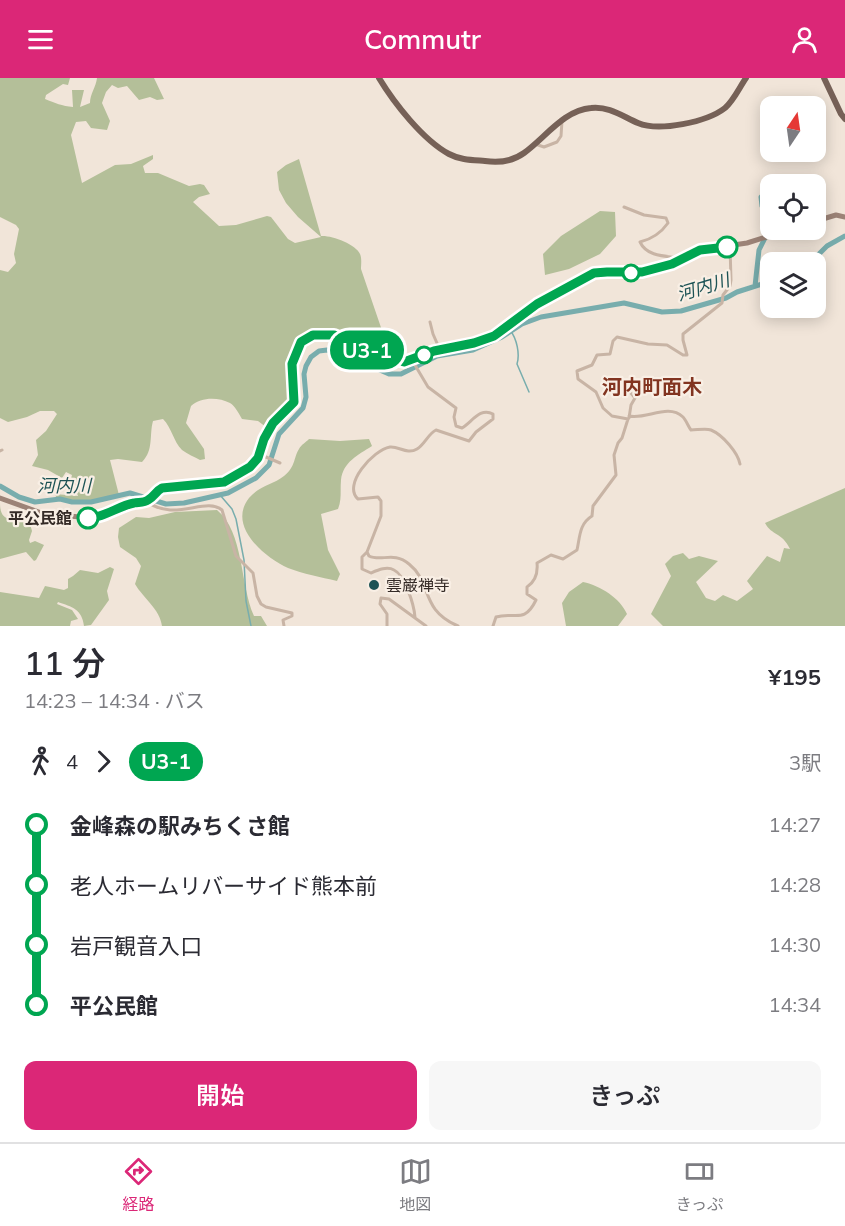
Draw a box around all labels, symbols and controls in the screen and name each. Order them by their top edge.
text: Commutr [364,22,481,56]
icon: menu [24,23,57,56]
icon: person [788,23,821,56]
north arrow [760,96,826,162]
map controls [760,96,826,318]
button: locate [760,174,826,240]
unlabelled marker [716,236,738,258]
button: layers [760,252,826,318]
unlabelled marker [622,264,640,282]
water label: 河内川 [674,268,734,306]
line badge: U3-1 [325,330,409,370]
text: U3-1 [342,337,392,363]
unlabelled marker [415,346,433,364]
district label: 河内町面木 [602,374,702,399]
water label: 河内川 [37,474,93,497]
marker: 平公民館 [77,507,99,529]
place label: 平公民館 [8,508,72,528]
place label: 雲巌禅寺 [386,575,450,595]
marker: 雲巌禅寺 [367,578,381,592]
text: 11 分 [24,642,105,683]
text: ¥195 [768,663,821,691]
text: 14:23 – 14:34 · バス [24,688,205,713]
icon: walk [24,745,57,778]
icon: forward [87,745,120,778]
text: U3-1 [141,748,191,774]
text: 4 [66,749,78,774]
text: 3駅 [789,750,821,775]
text: 金峰森の駅みちくさ館 [70,812,290,840]
text: 14:27 [768,812,821,837]
text: 老人ホームリバーサイド熊本前 [70,872,377,900]
text: 14:28 [768,872,821,897]
text: 岩戸観音入口 [70,932,202,960]
text: 14:30 [768,932,821,957]
text: 平公民館 [70,992,158,1020]
text: 14:34 [768,992,821,1017]
button: 開始 [24,1061,417,1130]
button: きっぷ [429,1061,821,1130]
tab: 経路 [122,1155,155,1215]
tab: 地図 [399,1155,432,1215]
tab: きっぷ [676,1155,723,1215]

